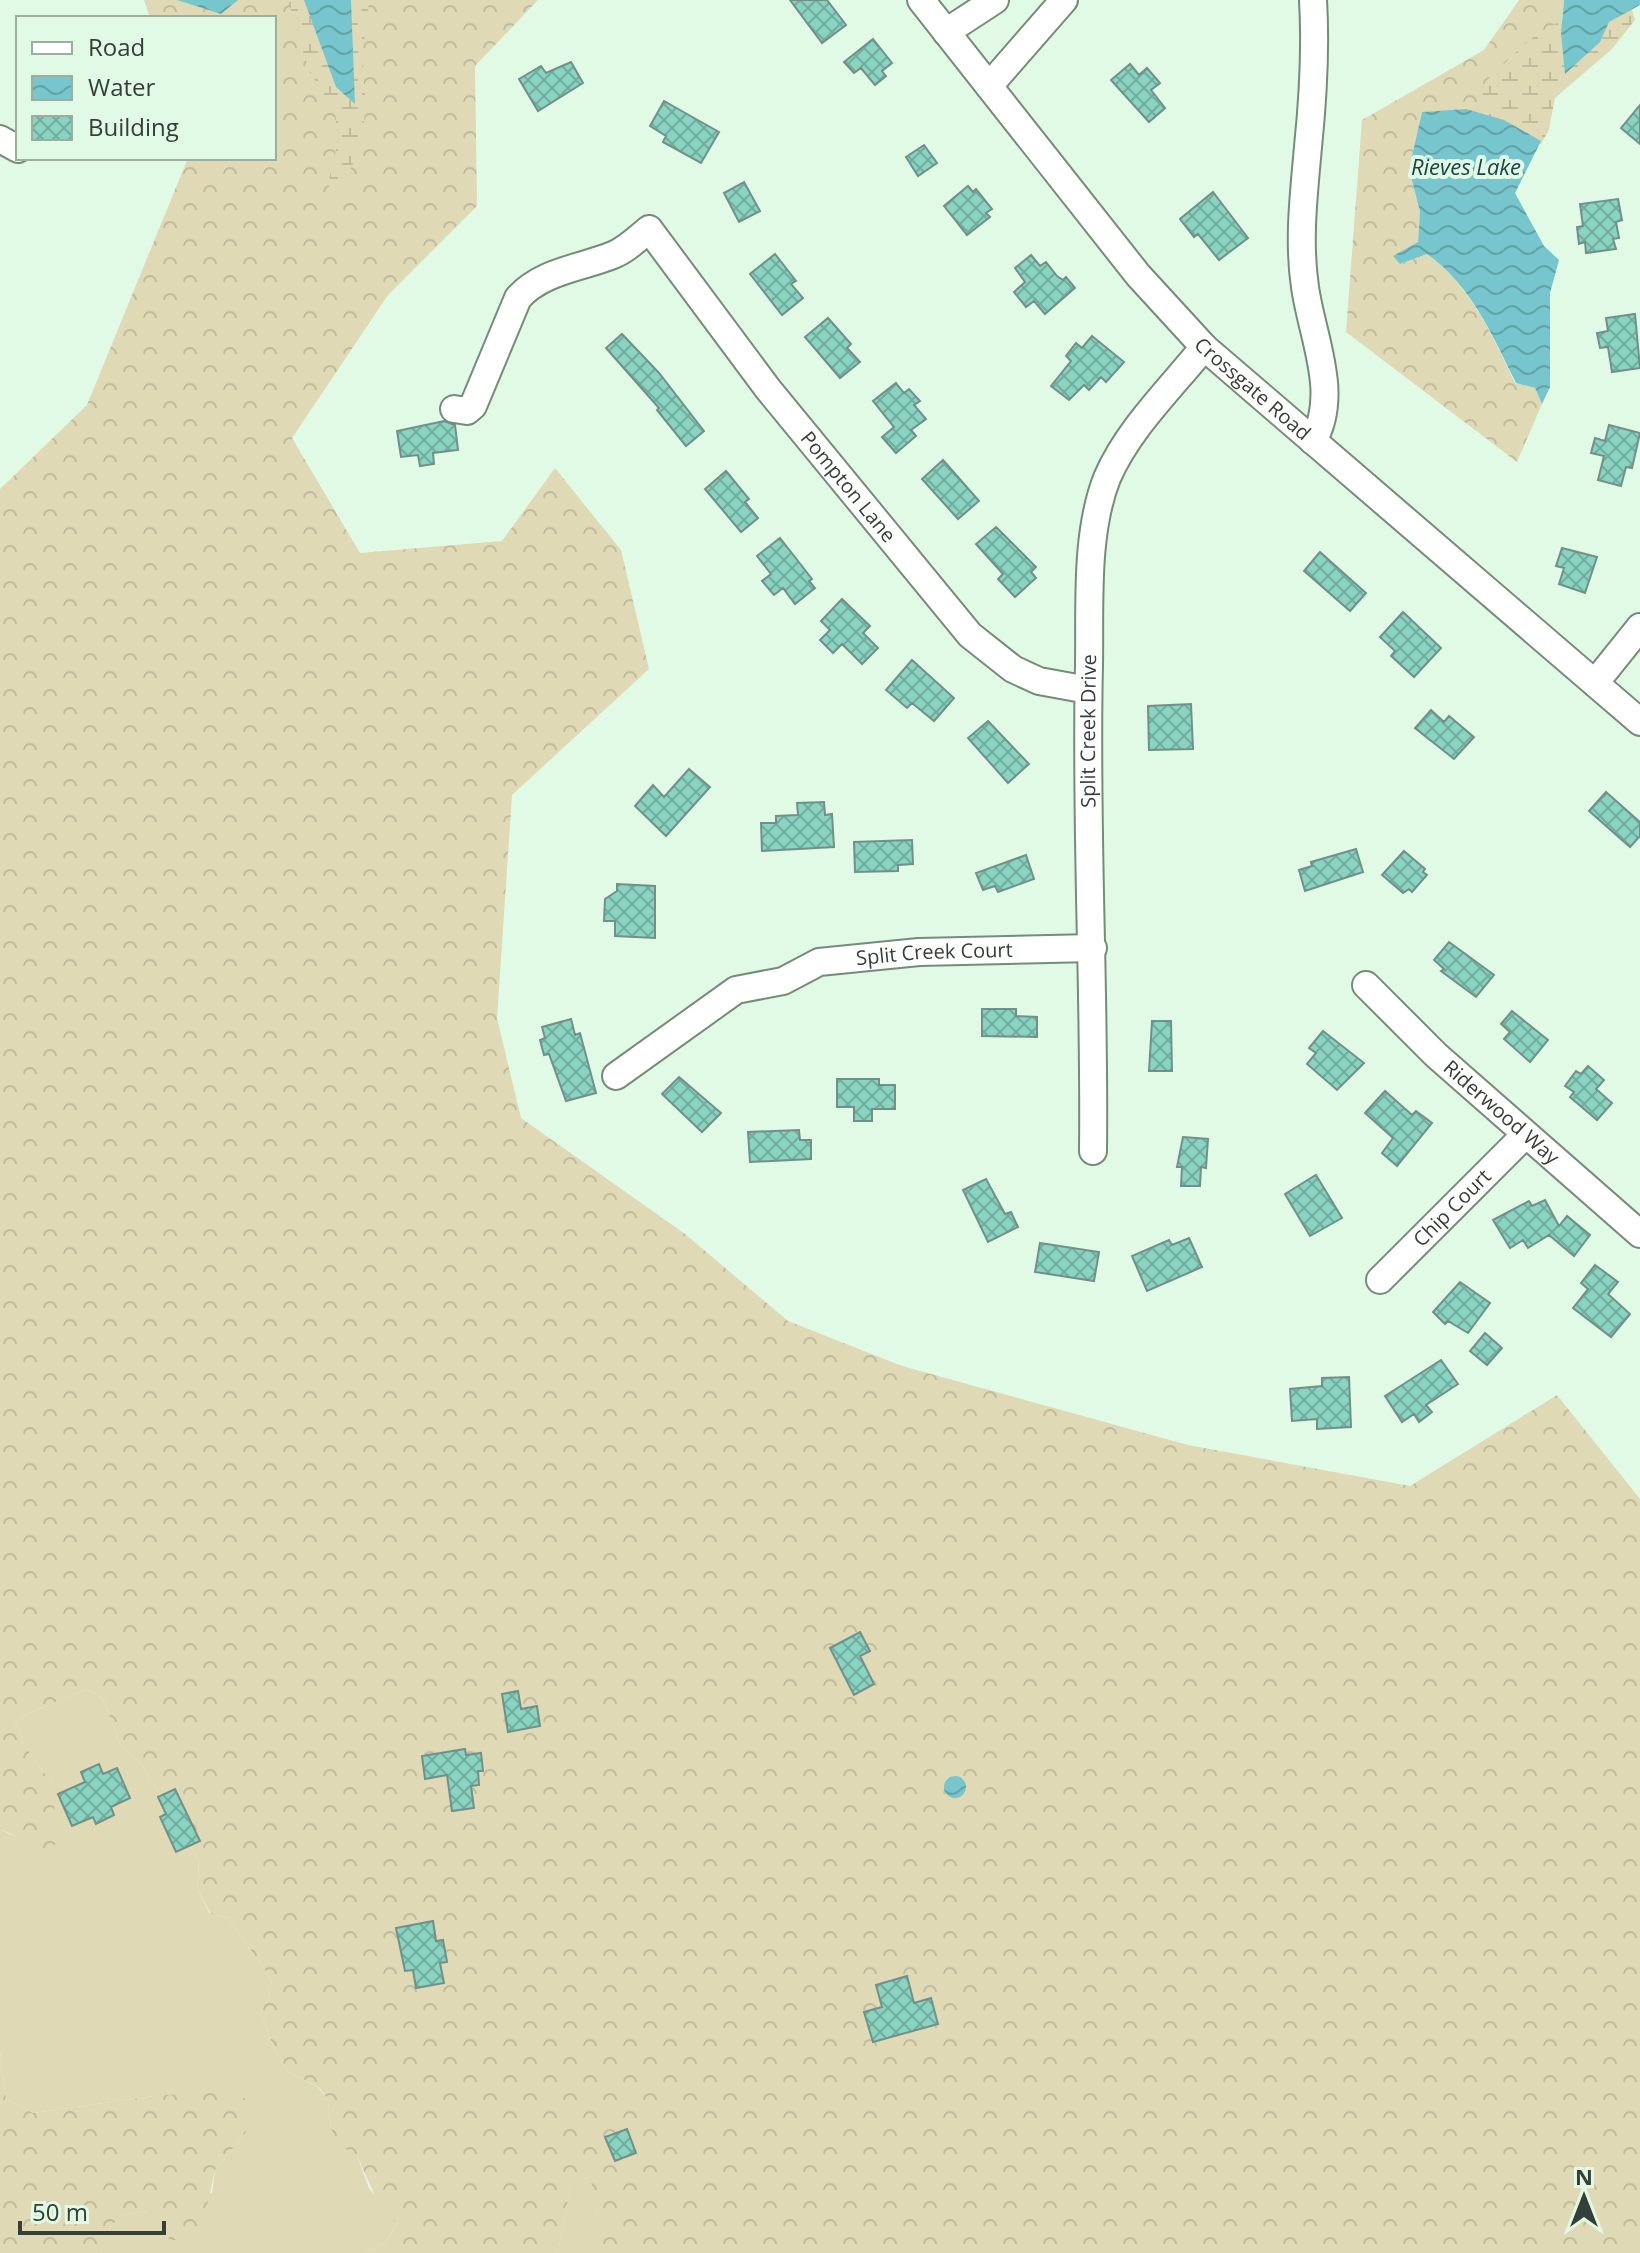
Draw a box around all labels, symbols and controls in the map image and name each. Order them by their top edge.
legend [16,16,276,160]
text: Road [88,30,145,63]
text: Water [88,70,156,103]
text: Building [88,110,179,143]
water label: Rieves Lake [1411,151,1521,181]
street label: Crossgate Road [1189,331,1317,446]
street label: Pompton Lane [795,425,902,548]
street label: Split Creek Drive [1074,654,1102,808]
street label: Split Creek Court [855,936,1013,971]
street label: Riderwood Way [1438,1054,1566,1171]
street label: Chip Court [1407,1163,1497,1252]
north arrow [1544,2157,1624,2237]
text: N [1575,2161,1593,2191]
scale bar [20,2185,164,2235]
text: 50 m [32,2195,88,2228]

